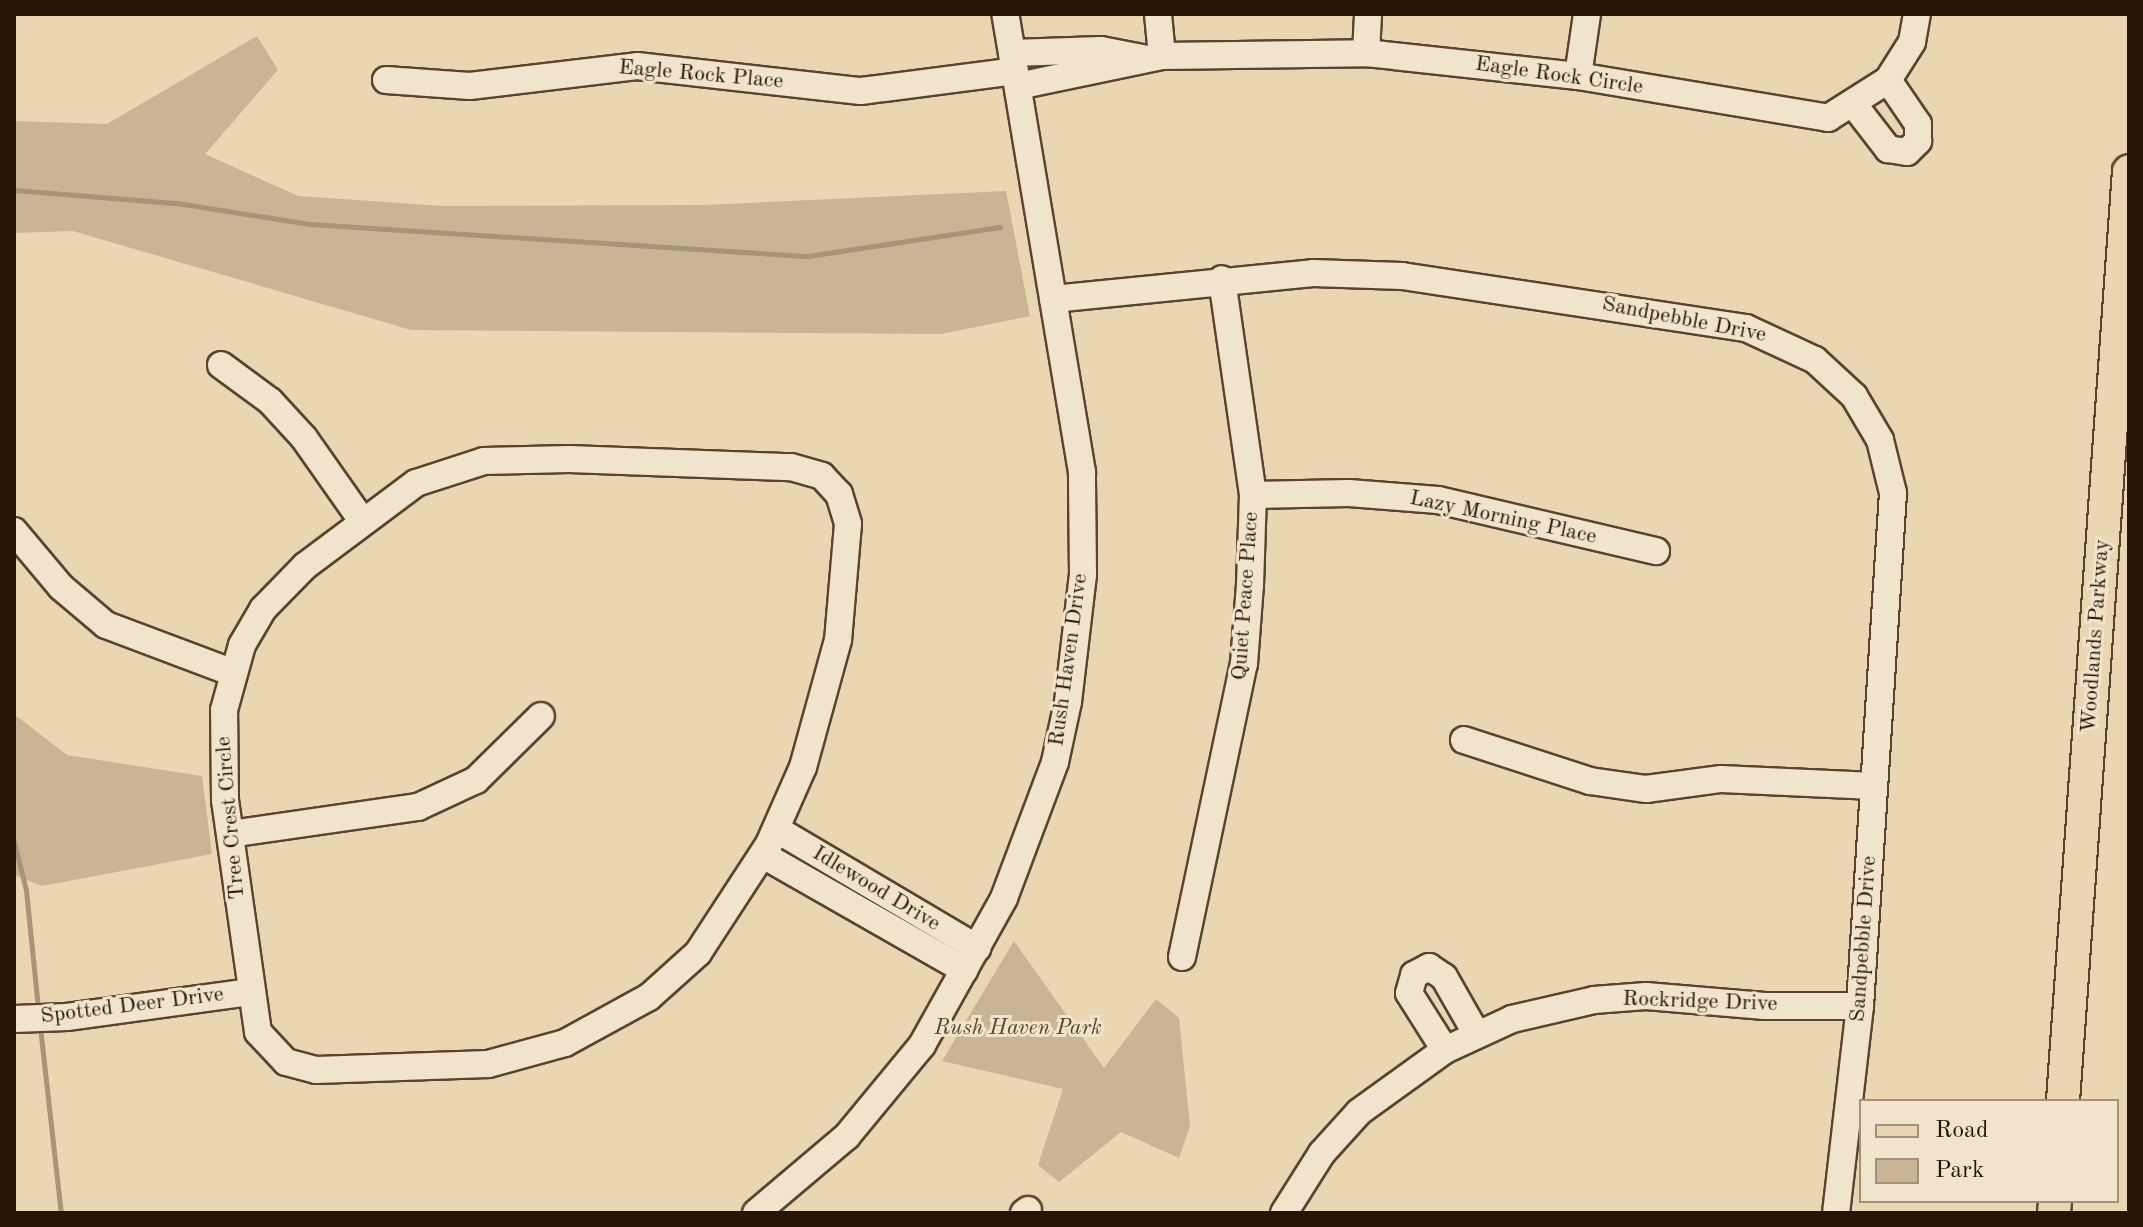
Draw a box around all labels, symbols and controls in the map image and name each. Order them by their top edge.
street label: Eagle Rock Circle [1473,51,1645,101]
street label: Eagle Rock Place [617,55,785,95]
street label: Sandpebble Drive [1600,291,1768,349]
street label: Lazy Morning Place [1407,485,1599,551]
street label: Quiet Peace Place [1227,511,1265,681]
street label: Woodlands Parkway [2076,538,2116,734]
street label: Rush Haven Drive [1044,572,1094,748]
street label: Tree Crest Circle [211,735,251,901]
street label: Idlewood Drive [807,840,945,938]
street label: Sandpebble Drive [1845,855,1883,1023]
street label: Spotted Deer Drive [39,982,225,1030]
street label: Rockridge Drive [1622,986,1778,1018]
park label: Rush Haven Park [934,1016,1102,1042]
legend [1859,1099,2119,1203]
text: Road [1935,1119,1988,1143]
text: Park [1935,1159,1984,1183]

